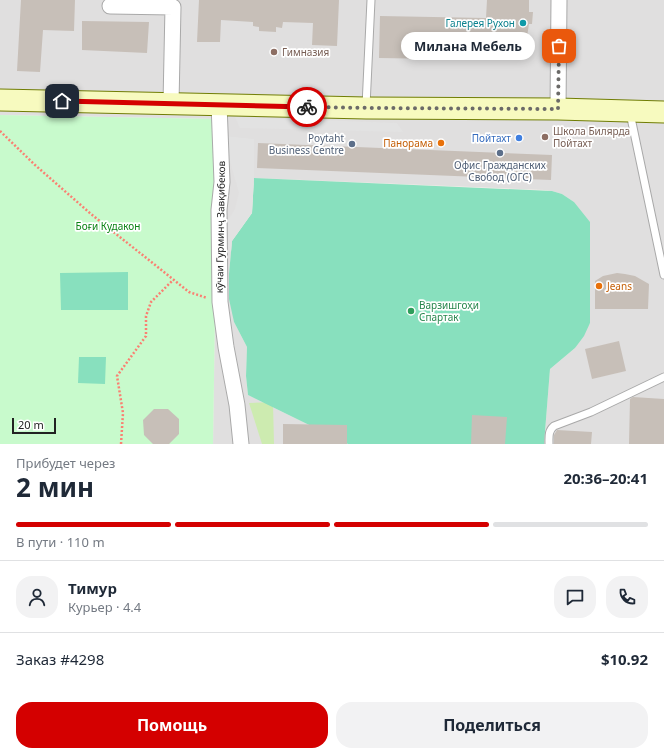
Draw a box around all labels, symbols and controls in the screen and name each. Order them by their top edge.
place label: Галерея Рухон [445,16,515,30]
marker: Галерея Рухон [518,18,528,28]
pin [542,29,576,63]
callout: Милана Мебель [401,32,535,60]
icon: bag [548,35,570,57]
text: Милана Мебель [414,37,522,55]
place label: Гимназия [282,45,329,59]
marker: Гимназия [269,47,279,57]
pin [45,84,79,118]
courier [287,87,327,127]
icon: home [51,90,73,112]
icon: bike [296,96,318,118]
place label: Школа Билярда Пойтахт [553,124,630,150]
place label: Poytaht Business Centre [269,131,344,157]
place label: Пойтахт [472,131,511,145]
marker: Школа Билярда Пойтахт [540,132,550,142]
marker: Пойтахт [514,133,524,143]
place label: Панорама [383,136,433,150]
marker: Панорама [436,138,446,148]
marker: Poytaht Business Centre [347,139,357,149]
marker: Офис Гражданских Свобод (ОГС) [495,148,505,158]
place label: Офис Гражданских Свобод (ОГС) [454,158,547,184]
street label: кӯчаи Гурминҷ Завқибеков [212,160,228,293]
park label: Боғи Кудакон [76,219,140,233]
place label: Jeans [606,279,632,293]
marker: Jeans [594,281,604,291]
place label: Варзишгоҳи Спартак [419,298,479,324]
marker: Варзишгоҳи Спартак [406,306,416,316]
scale bar [12,416,56,435]
text: 20 m [18,417,44,432]
text: Прибудет через [16,454,115,472]
text: 20:36–20:41 [563,468,648,488]
text: 2 мин [16,469,94,505]
text: В пути · 110 m [16,533,105,551]
button: person [16,576,58,618]
button: chat [554,576,596,618]
button: phone [606,576,648,618]
text: Тимур [68,578,117,598]
text: Курьер · 4.4 [68,598,141,616]
text: Заказ #4298 [16,649,104,669]
text: $10.92 [601,649,648,669]
button: Помощь [16,702,328,748]
button: Поделиться [336,702,648,748]

